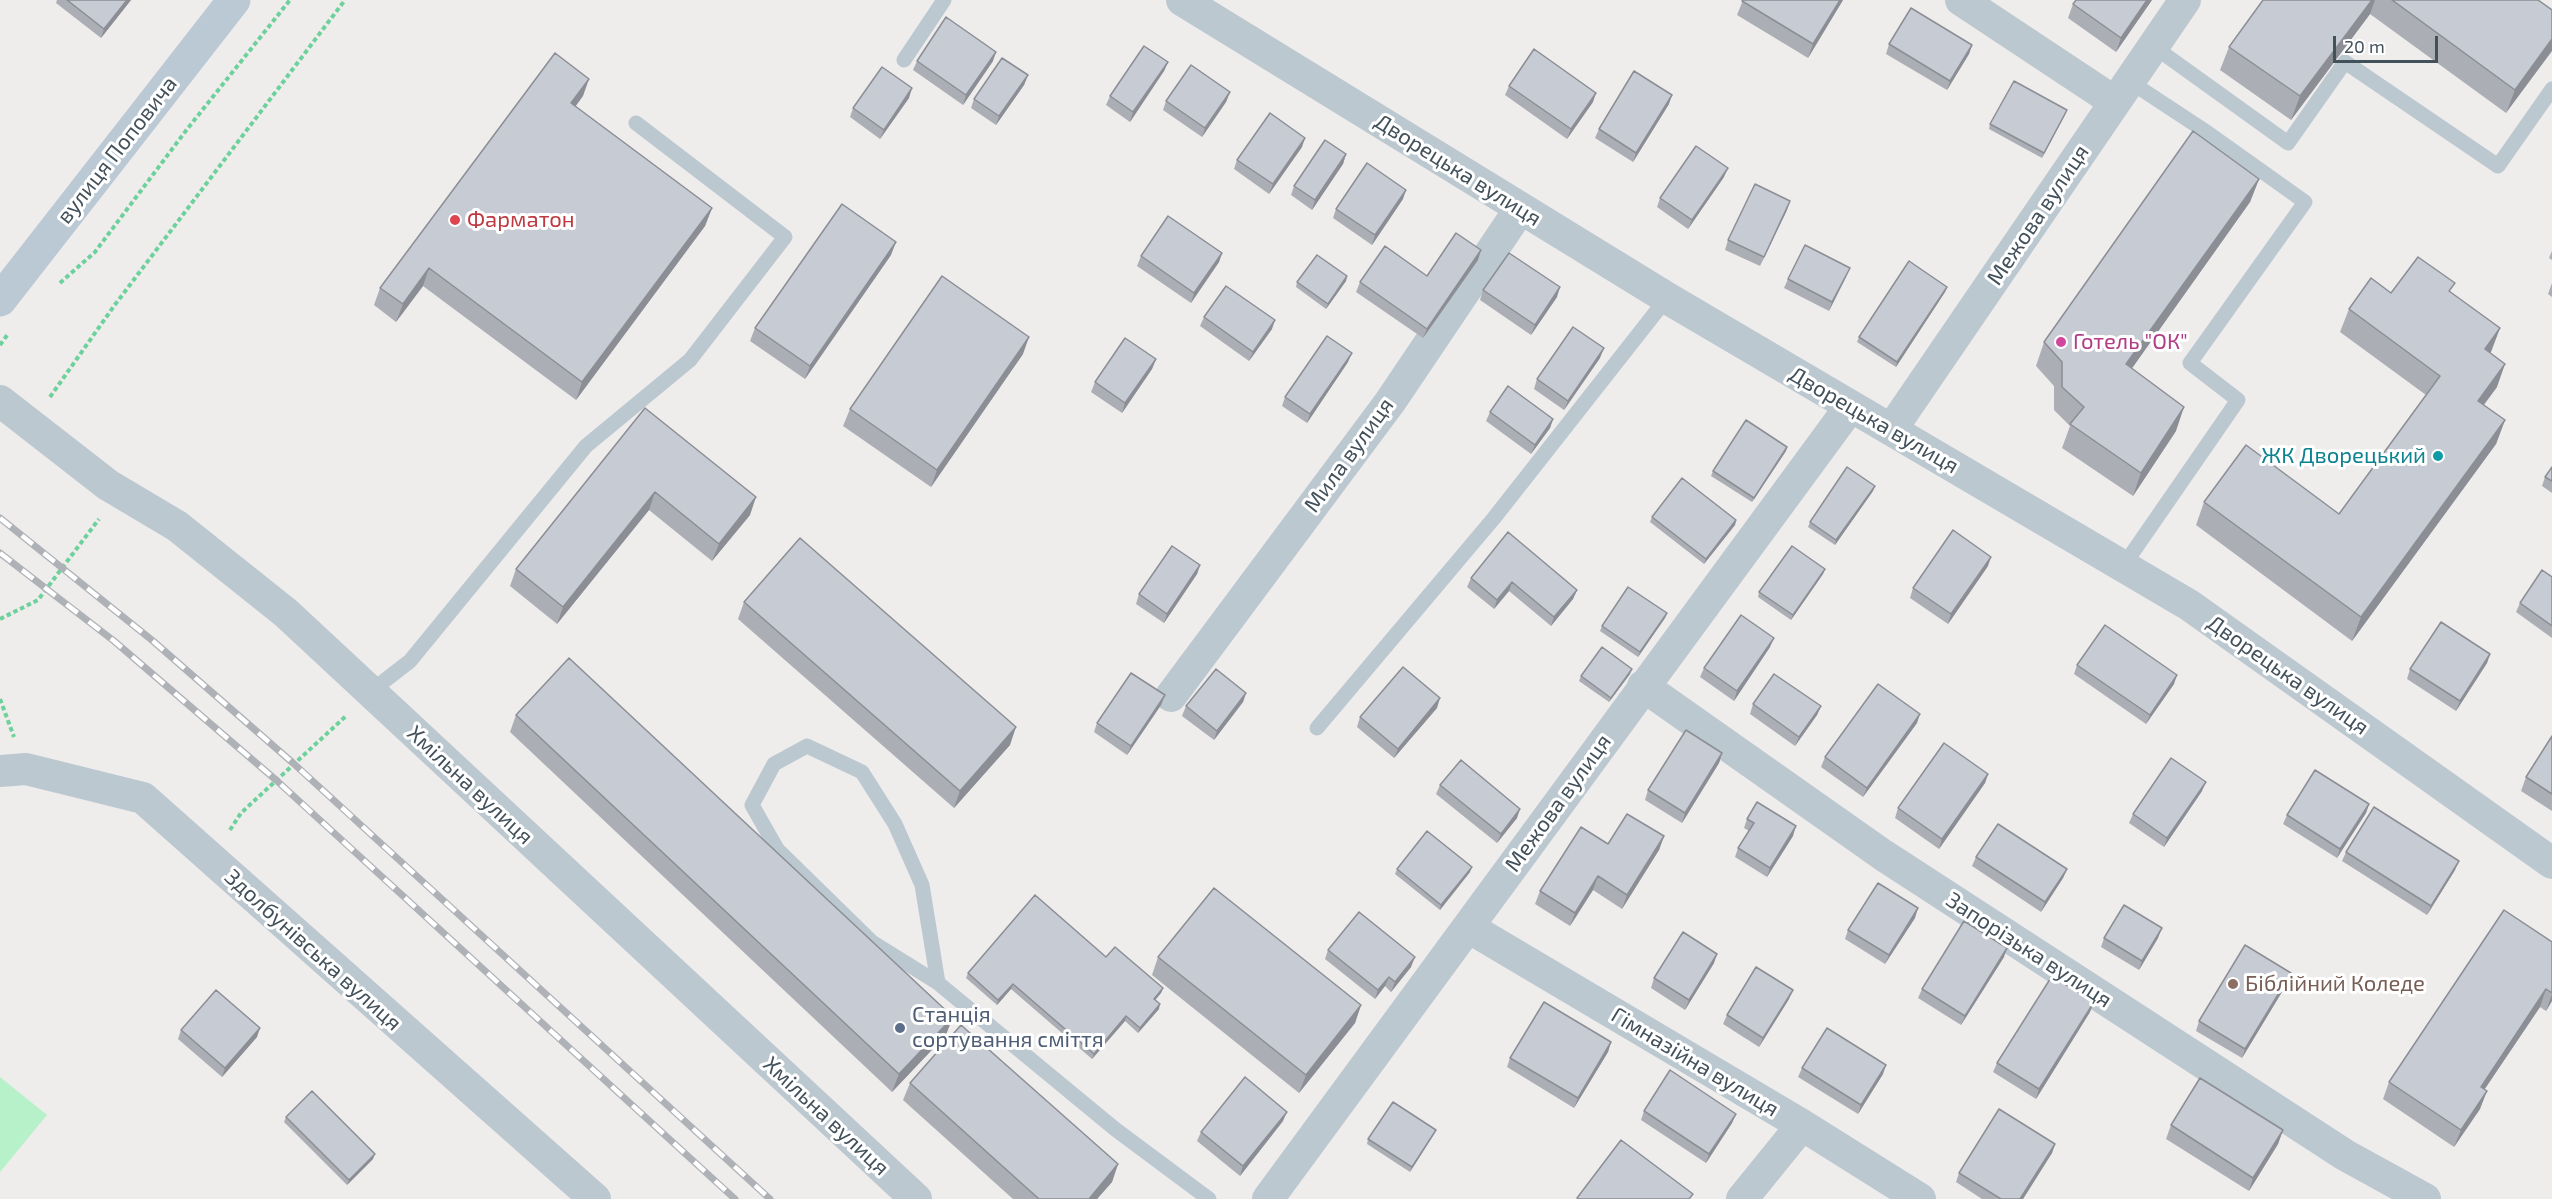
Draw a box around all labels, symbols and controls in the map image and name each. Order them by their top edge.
scale bar [2336,24,2441,62]
text: 20 m [2344,35,2385,57]
street label: вулиця Поповича [51,71,183,229]
street label: Дворецька вулиця [1370,108,1546,232]
street label: Межова вулиця [1981,140,2095,290]
place label: Фарматон [467,207,575,233]
marker: Фарматон [448,213,462,227]
place label: Готель "ОК" [2073,329,2188,355]
marker: Готель "ОК" [2054,335,2068,349]
street label: Дворецька вулиця [1785,361,1963,479]
street label: Мила вулиця [1299,393,1399,517]
place label: ЖК Дворецький [2261,443,2426,469]
marker: ЖК Дворецький [2431,449,2445,463]
street label: Дворецька вулиця [2202,609,2374,741]
street label: Хмільна вулиця [402,720,538,850]
street label: Межова вулиця [1499,729,1617,877]
street label: Здолбунівська вулиця [219,864,407,1036]
street label: Запорізька вулиця [1941,887,2117,1013]
place label: Біблійний Коледе [2245,971,2425,997]
marker: Біблійний Коледе [2226,977,2240,991]
place label: Станція сортування сміття [912,1002,1104,1054]
street label: Гімназійна вулиця [1606,1002,1784,1122]
marker: Станція сортування сміття [893,1021,907,1035]
street label: Хмільна вулиця [758,1051,894,1181]

